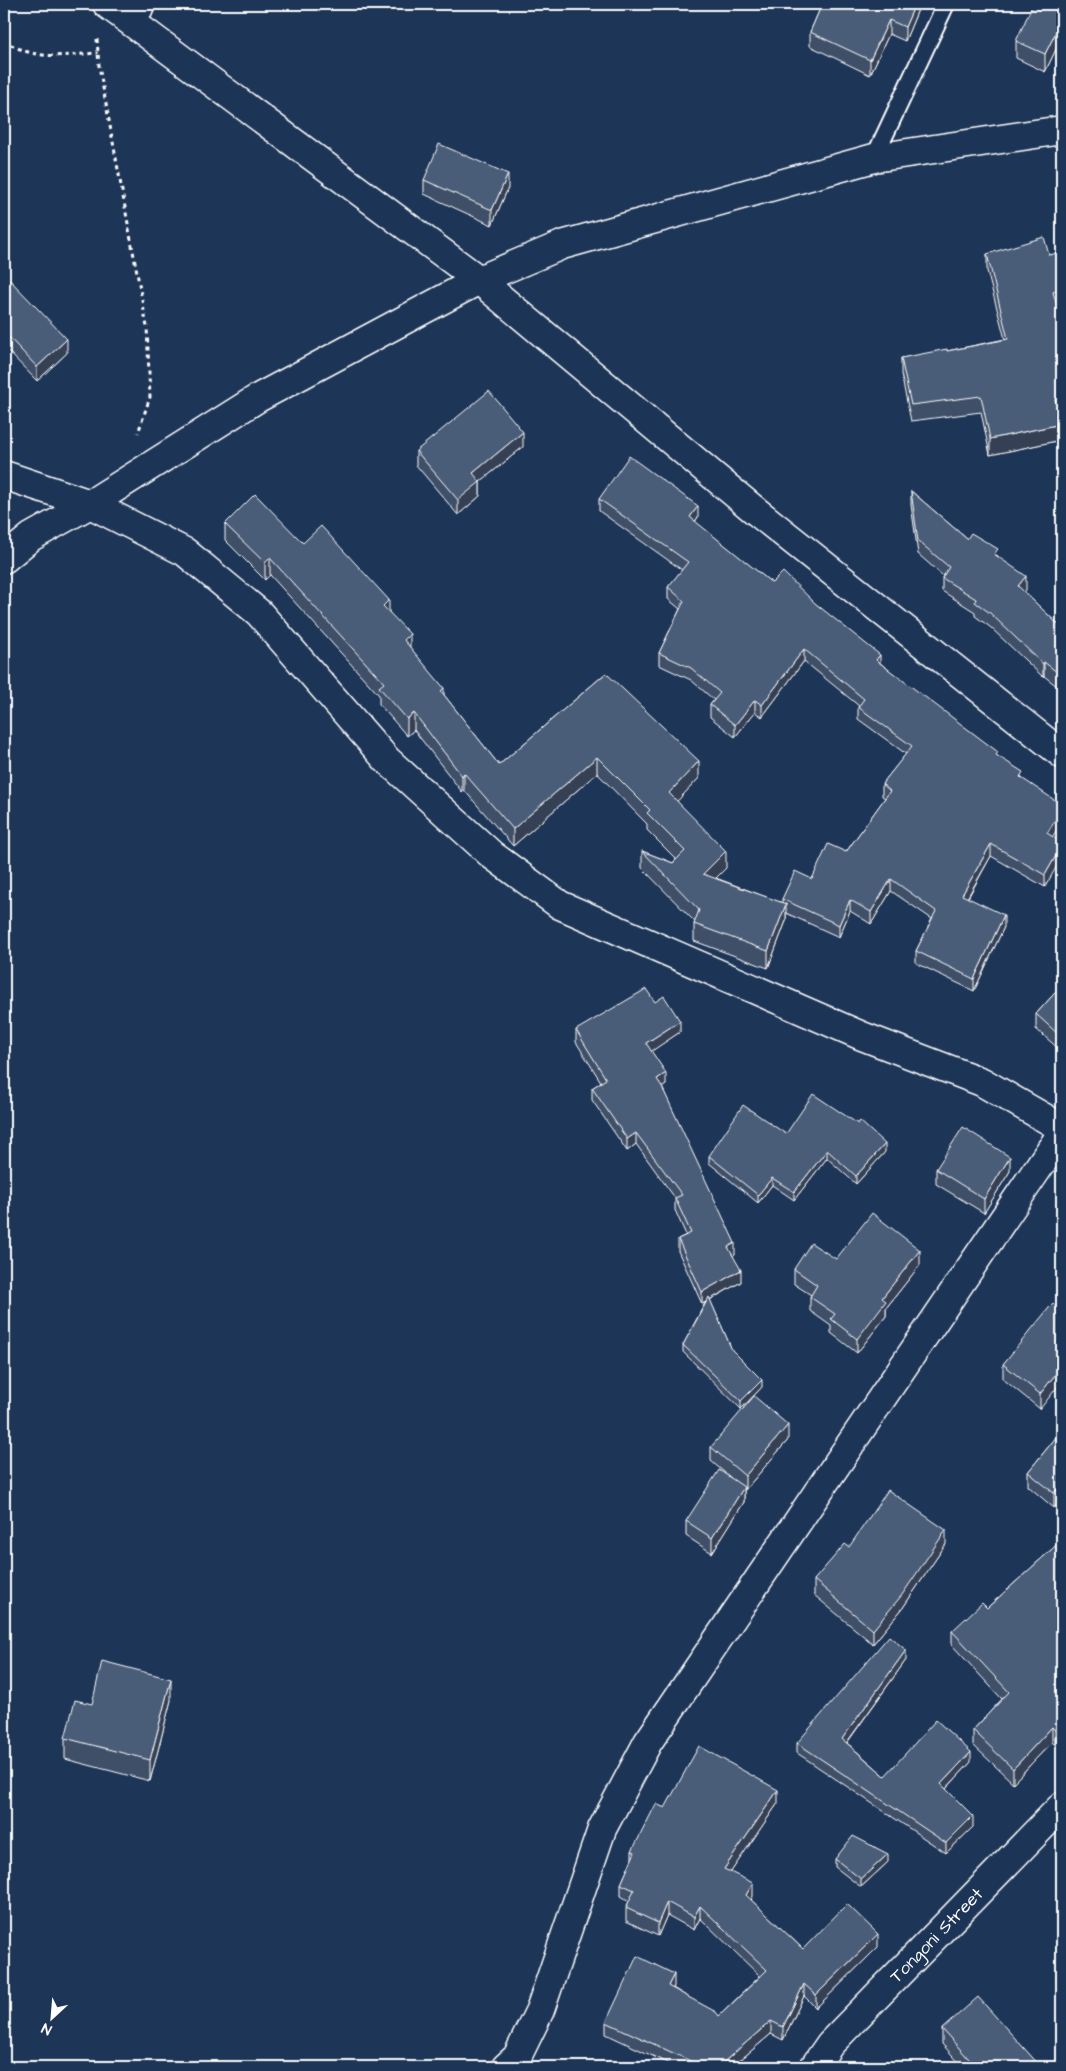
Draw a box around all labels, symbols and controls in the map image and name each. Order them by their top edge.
street label: Tongoni Street [884,1881,989,1988]
north arrow [28,1994,78,2044]
text: N [38,2018,55,2040]

